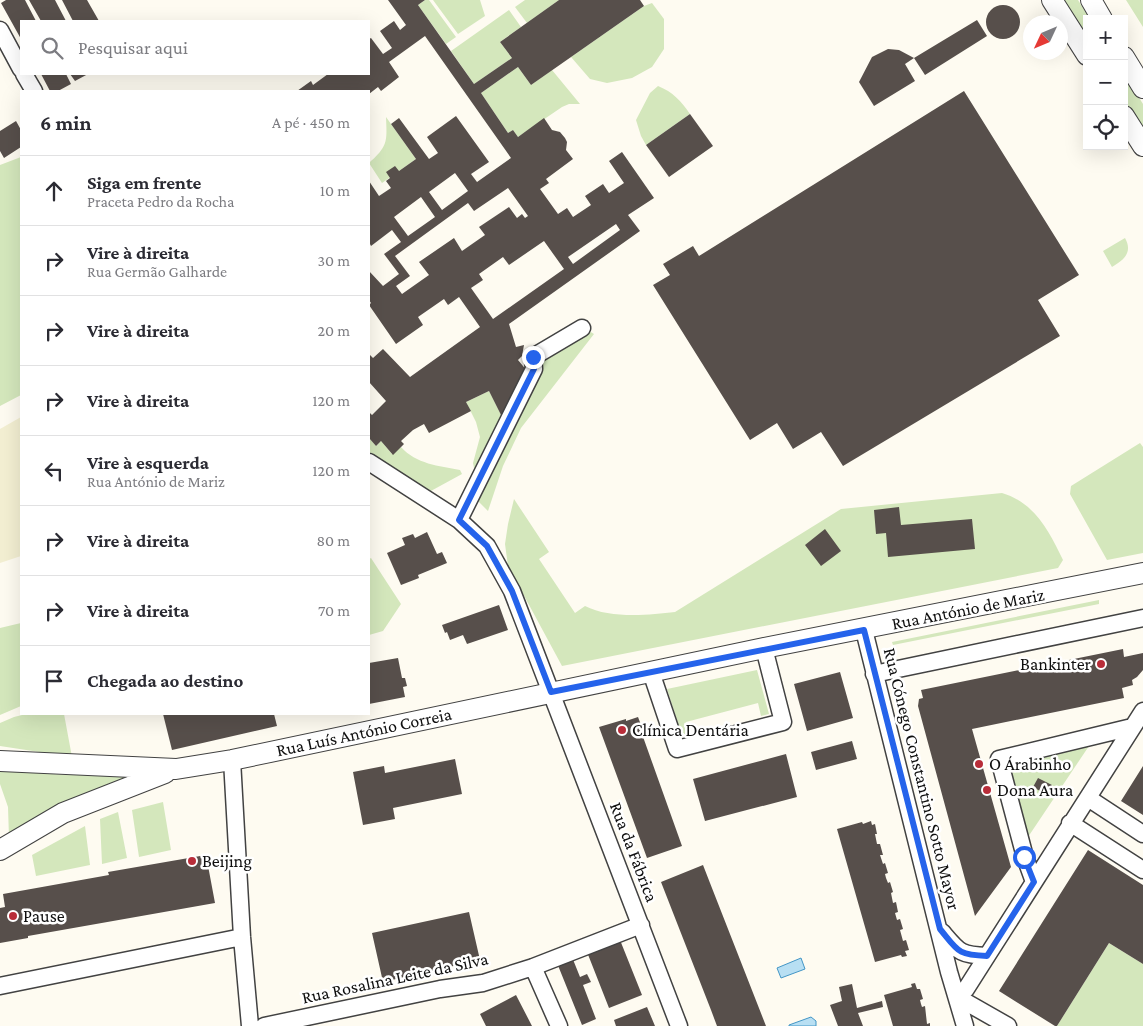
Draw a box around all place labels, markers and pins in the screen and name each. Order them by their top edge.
place label: Bankinter [1020,654,1092,674]
marker: Bankinter [1095,658,1107,670]
place label: Clínica Dentária [632,720,749,740]
marker: Clínica Dentária [616,724,628,736]
place label: O Árabinho [989,754,1071,774]
marker: O Árabinho [973,758,985,770]
place label: Dona Aura [997,780,1073,800]
marker: Dona Aura [981,784,993,796]
place label: Beijing [202,851,252,872]
marker: Beijing [186,855,198,867]
place label: Pause [23,906,65,926]
marker: Pause [7,910,19,922]

